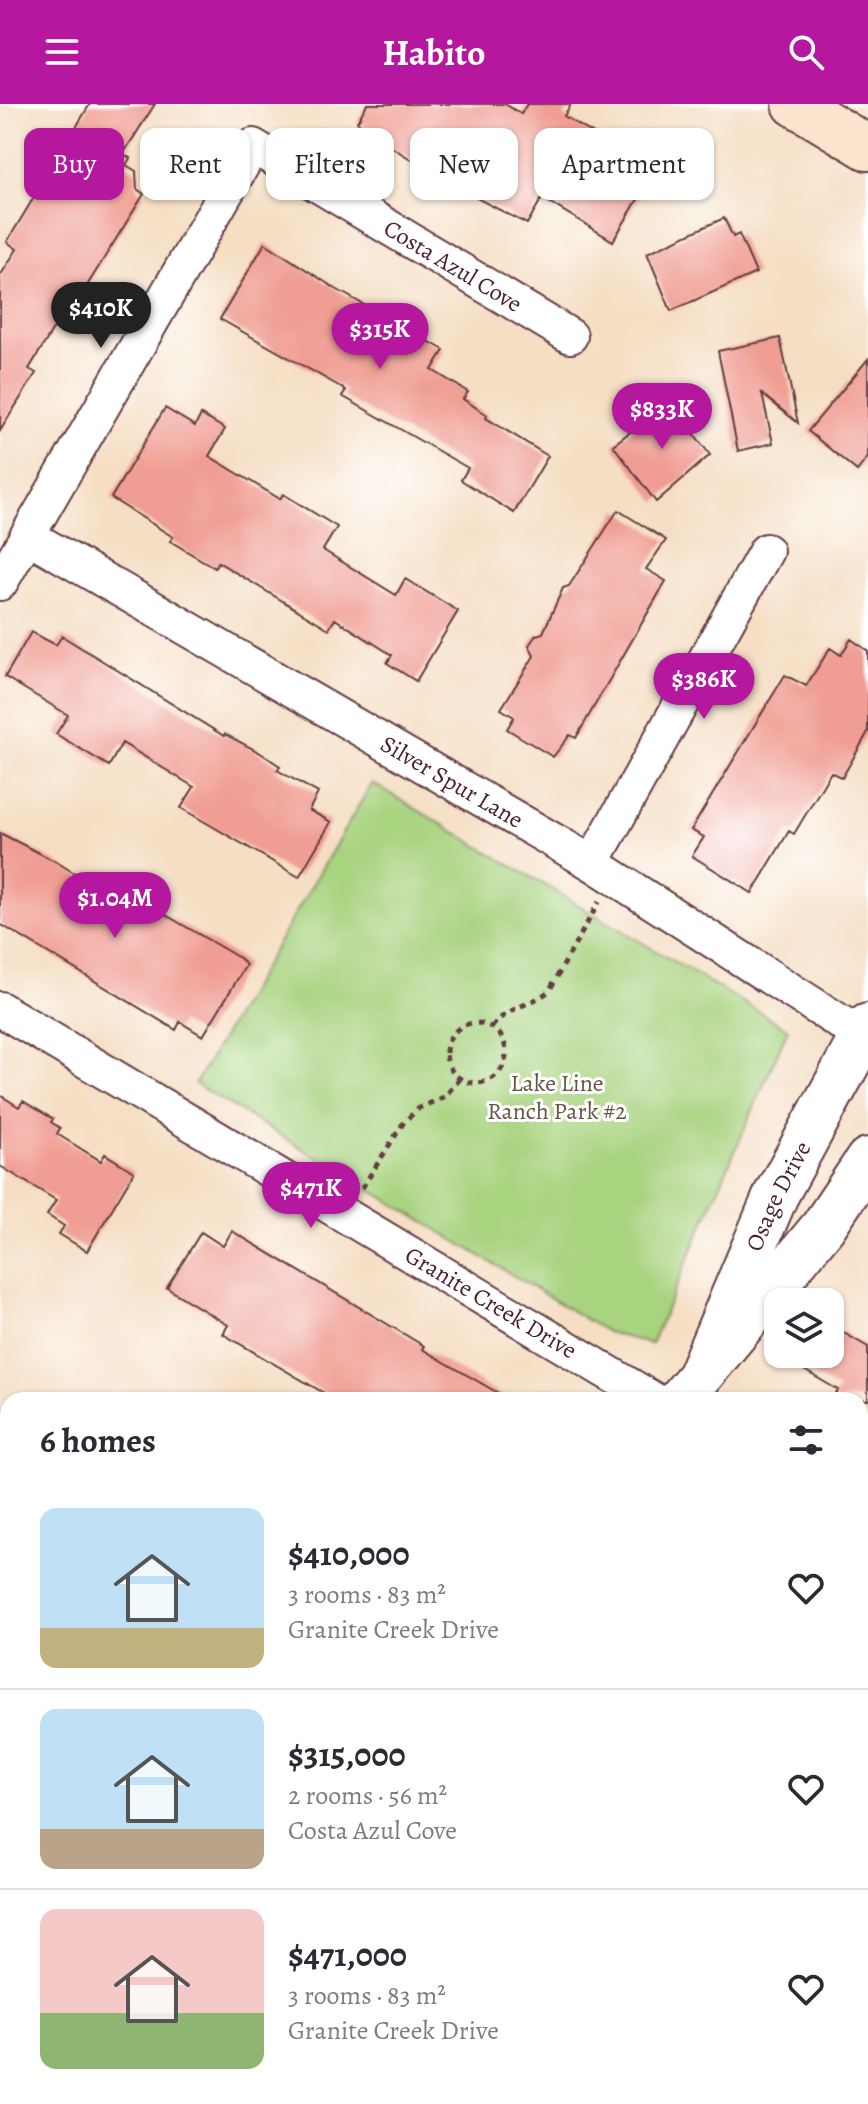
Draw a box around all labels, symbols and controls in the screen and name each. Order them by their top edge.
text: Habito [382,28,486,77]
icon: menu [40,30,84,74]
icon: search [784,30,828,74]
chip: Buy [24,128,124,200]
chip: Rent [140,128,250,200]
chip: Filters [266,128,394,200]
chip: New [410,128,518,200]
chip: Apartment [534,128,714,200]
street label: Costa Azul Cove [378,212,528,320]
pin: $410K [45,282,157,350]
text: $410K [69,290,133,325]
pin: $315K [324,303,436,371]
text: $315K [350,311,410,346]
pin: $833K [606,383,718,451]
text: $833K [630,391,694,426]
pin: $386K [648,653,760,721]
text: $386K [671,661,737,696]
street label: Silver Spur Lane [375,728,529,836]
pin: $1.04M [50,872,180,940]
text: $1.04M [77,880,153,915]
park label: Lake Line Ranch Park #2 [487,1067,627,1127]
street label: Osage Drive [738,1135,818,1256]
pin: $471K [255,1162,367,1230]
text: $471K [280,1170,342,1205]
street label: Granite Creek Drive [399,1239,583,1366]
map controls [764,1288,844,1368]
button: layers [764,1288,844,1368]
text: 6 homes [40,1417,156,1464]
icon: filters [784,1418,828,1462]
text: $410,000 [288,1530,410,1577]
icon: home [104,1540,200,1636]
icon: heart [784,1566,828,1610]
text: 3 rooms · 83 m² [288,1577,446,1612]
text: Granite Creek Drive [288,1612,499,1647]
text: $315,000 [288,1731,406,1778]
icon: home [104,1741,200,1837]
icon: heart [784,1767,828,1811]
text: 2 rooms · 56 m² [288,1778,447,1813]
text: Costa Azul Cove [288,1813,457,1848]
text: $471,000 [288,1931,407,1978]
icon: home [104,1941,200,2037]
icon: heart [784,1967,828,2011]
text: 3 rooms · 83 m² [288,1978,446,2013]
text: Granite Creek Drive [288,2013,499,2048]

